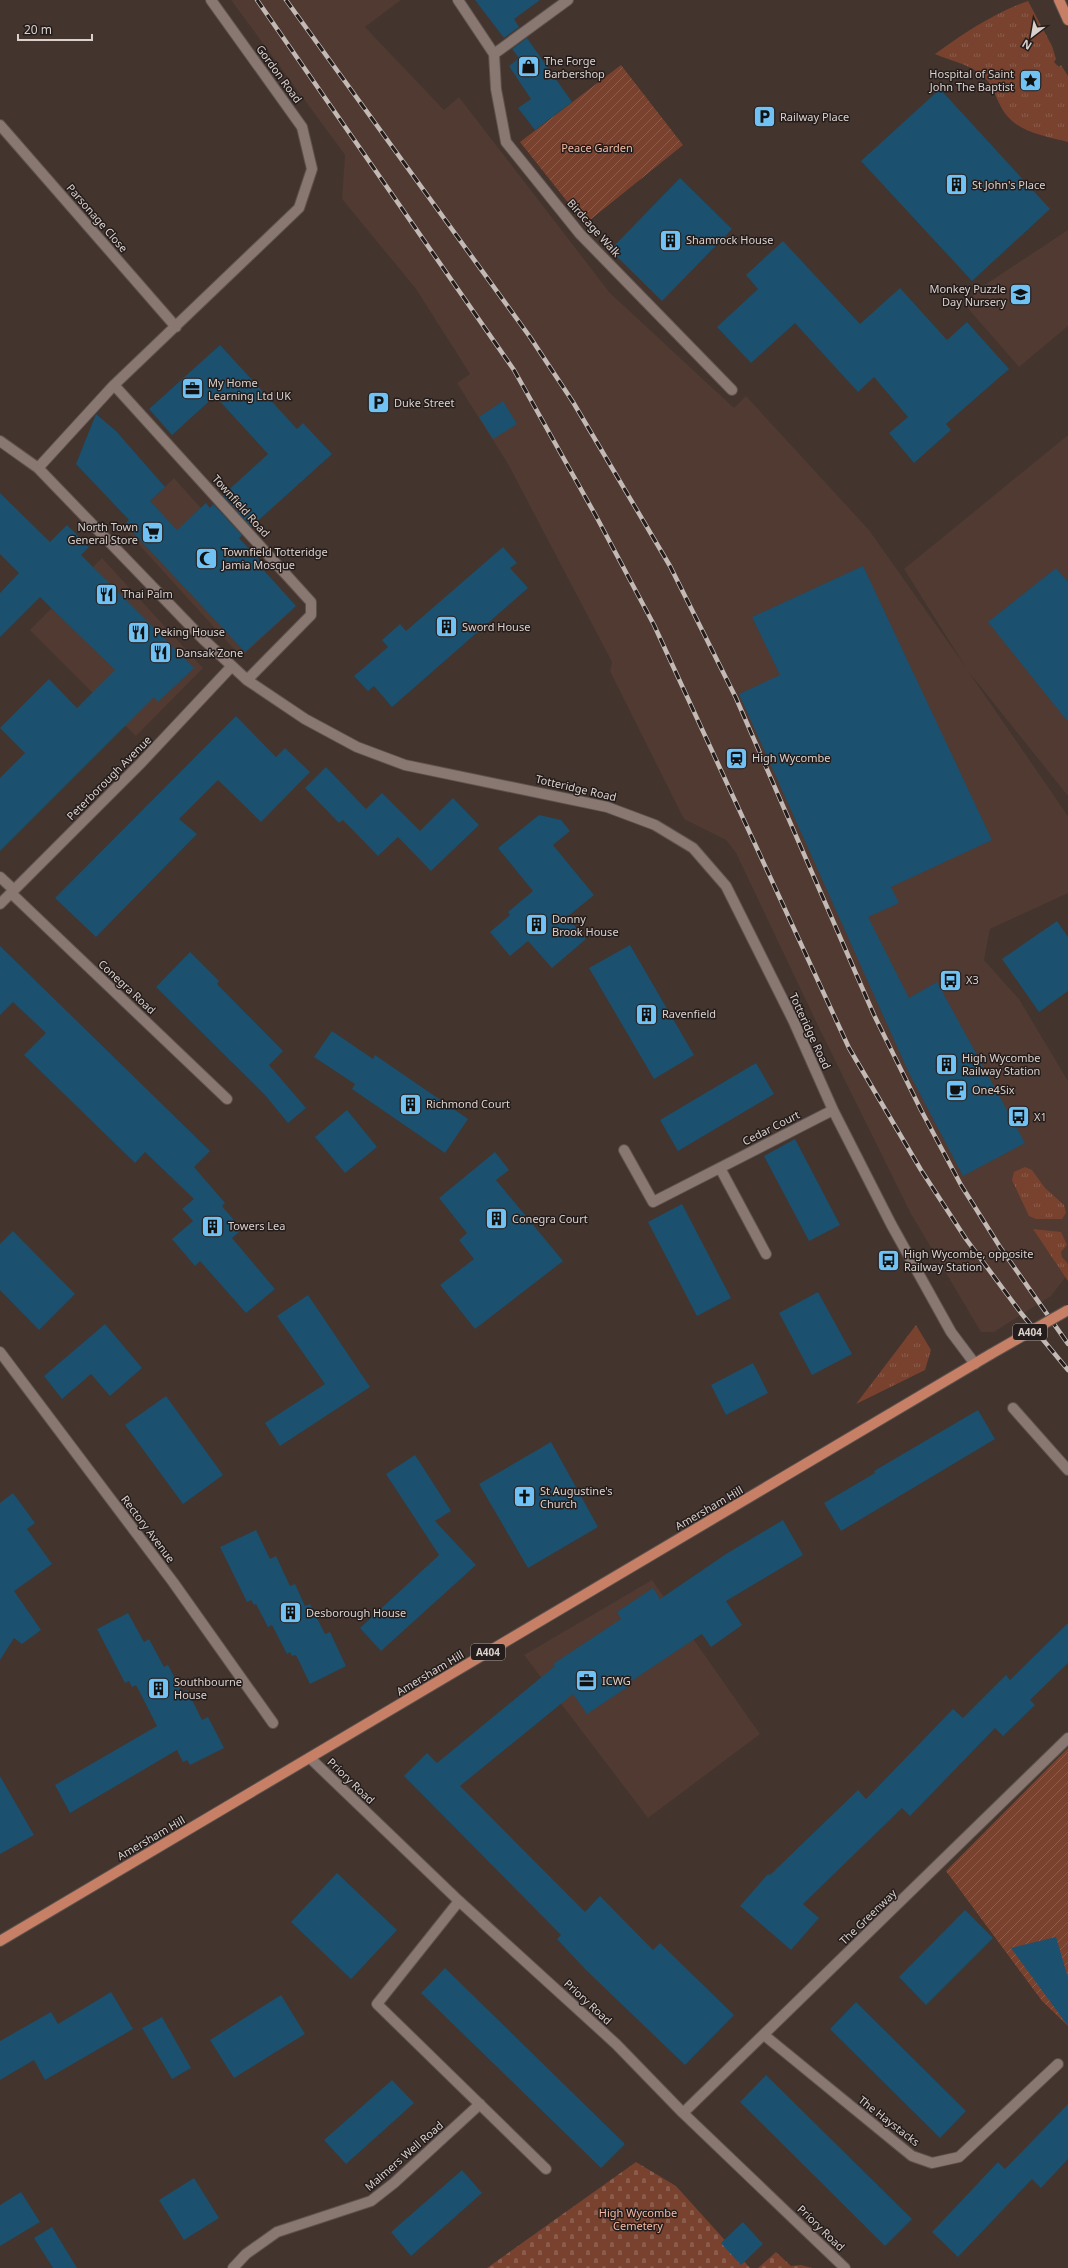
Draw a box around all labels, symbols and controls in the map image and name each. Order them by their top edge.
scale bar [18,16,92,42]
north arrow [1012,16,1052,56]
text: 20 m [24,21,52,38]
text: N [1019,36,1034,54]
street label: Gordon Road [253,42,306,106]
place label: The Forge Barbershop [544,53,605,81]
shop icon: The Forge Barbershop [516,54,542,80]
place label: Hospital of Saint John The Baptist [929,66,1014,94]
place icon: Hospital of Saint John The Baptist [1017,67,1043,93]
parking icon: Railway Place [752,104,778,130]
place label: Railway Place [780,109,849,124]
park label: Peace Garden [561,140,633,155]
building icon: St John's Place [943,172,969,198]
place label: St John's Place [972,177,1045,192]
street label: Parsonage Close [64,180,131,255]
street label: Birdcage Walk [564,195,625,260]
building icon: Shamrock House [658,227,684,253]
place label: Shamrock House [686,232,773,247]
place label: Monkey Puzzle Day Nursery [929,281,1006,309]
school or university icon: Monkey Puzzle Day Nursery [1008,282,1034,308]
place label: My Home Learning Ltd UK [208,375,291,403]
office icon: My Home Learning Ltd UK [179,376,205,402]
parking icon: Duke Street [365,390,391,416]
place label: Duke Street [394,395,455,410]
street label: Townfield Road [209,471,273,540]
place label: North Town General Store [67,519,138,547]
supermarket icon: North Town General Store [140,520,166,546]
place label: Townfield Totteridge Jamia Mosque [221,544,328,572]
mosque icon: Townfield Totteridge Jamia Mosque [194,545,220,571]
restaurant icon: Thai Palm [93,581,119,607]
place label: Thai Palm [122,586,173,601]
building icon: Sword House [434,614,460,640]
restaurant icon: Peking House [126,619,152,645]
place label: Sword House [462,619,530,634]
place label: Peking House [154,624,225,639]
restaurant icon: Dansak Zone [148,640,174,666]
place label: Dansak Zone [176,645,243,660]
street label: Peterborough Avenue [63,732,154,823]
station icon: High Wycombe [724,745,750,771]
place label: High Wycombe [752,750,830,765]
street label: Totteridge Road [534,771,618,804]
place label: Donny Brook House [552,911,619,939]
building icon: Donny Brook House [523,912,549,938]
street label: Conegra Road [95,956,159,1017]
bus stop icon: X3 [937,967,963,993]
place label: X3 [966,972,979,987]
street label: Totteridge Road [786,990,835,1071]
building icon: Ravenfield [634,1001,660,1027]
place label: Ravenfield [662,1006,716,1021]
place label: High Wycombe Railway Station [962,1050,1040,1078]
building icon: High Wycombe Railway Station [934,1051,960,1077]
cafe icon: One4Six [944,1077,970,1103]
place label: One4Six [972,1082,1015,1097]
building icon: Richmond Court [397,1091,423,1117]
place label: Richmond Court [426,1096,510,1111]
bus stop icon: X1 [1005,1104,1031,1130]
street label: Cedar Court [740,1107,802,1148]
place label: X1 [1034,1109,1047,1124]
building icon: Conegra Court [483,1206,509,1232]
place label: Conegra Court [512,1211,588,1226]
building icon: Towers Lea [199,1213,225,1239]
place label: Towers Lea [228,1218,285,1233]
place label: High Wycombe, opposite Railway Station [904,1246,1033,1274]
bus stop icon: High Wycombe, opposite Railway Station [875,1247,901,1273]
road number: A404 [1013,1324,1047,1340]
street label: Amersham Hill [672,1482,745,1533]
place label: St Augustine's Church [540,1483,613,1511]
church icon: St Augustine's Church [512,1484,538,1510]
street label: Rectory Avenue [118,1492,179,1565]
building icon: Desborough House [277,1600,303,1626]
place label: Desborough House [306,1605,406,1620]
road number: A404 [471,1644,505,1660]
street label: Amersham Hill [393,1647,466,1699]
office icon: ICWG [574,1668,600,1694]
place label: ICWG [602,1673,631,1688]
place label: Southbourne House [174,1674,242,1702]
building icon: Southbourne House [146,1675,172,1701]
street label: Priory Road [325,1754,378,1807]
street label: Amersham Hill [114,1812,187,1863]
street label: The Greenway [836,1885,900,1948]
street label: Priory Road [561,1976,615,2028]
street label: The Haystacks [856,2092,923,2149]
street label: Malmers Well Road [361,2117,446,2194]
street label: Priory Road [795,2201,848,2254]
park label: High Wycombe Cemetery [599,2205,677,2233]

